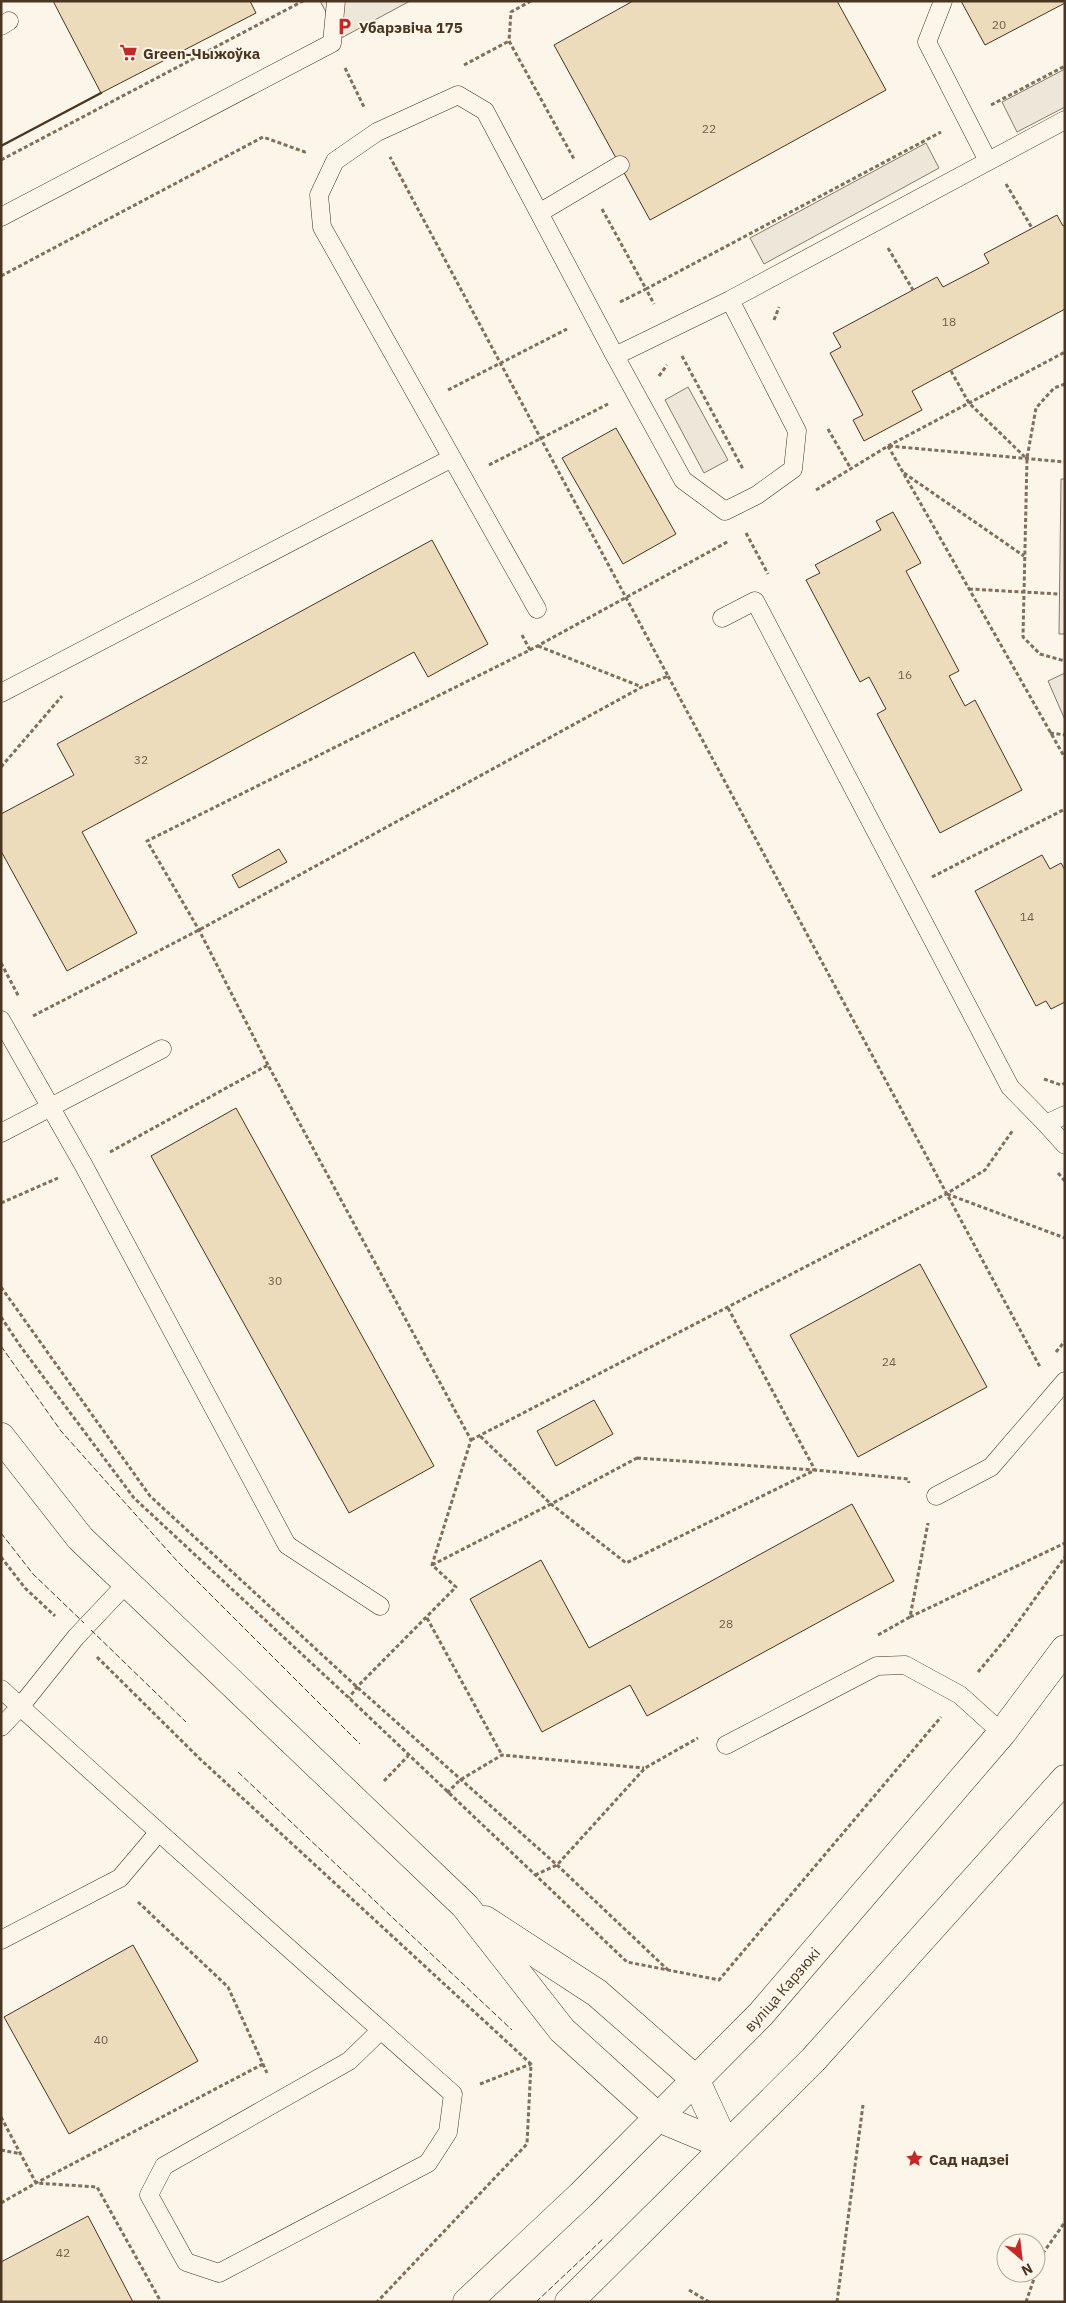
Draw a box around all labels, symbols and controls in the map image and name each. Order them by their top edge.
parking icon: Убарэвіча 175 [335,17,355,37]
house number: 20 [992,17,1006,32]
place label: Убарэвіча 175 [359,18,463,37]
supermarket icon: Green-Чыжоўка [119,43,139,63]
place label: Green-Чыжоўка [143,44,261,63]
house number: 22 [702,121,716,136]
house number: 18 [942,314,956,329]
house number: 16 [898,667,912,682]
house number: 32 [134,752,148,767]
house number: 14 [1020,909,1034,924]
house number: 30 [268,1273,282,1288]
house number: 24 [882,1354,896,1369]
house number: 28 [719,1616,733,1631]
street label: вуліца Карзюкі [740,1943,824,2035]
house number: 40 [94,2032,108,2047]
place icon: Сад надзеі [905,2149,925,2169]
place label: Сад надзеі [929,2150,1009,2169]
north arrow [996,2233,1046,2283]
house number: 42 [56,2245,70,2260]
text: N [1018,2259,1036,2280]

